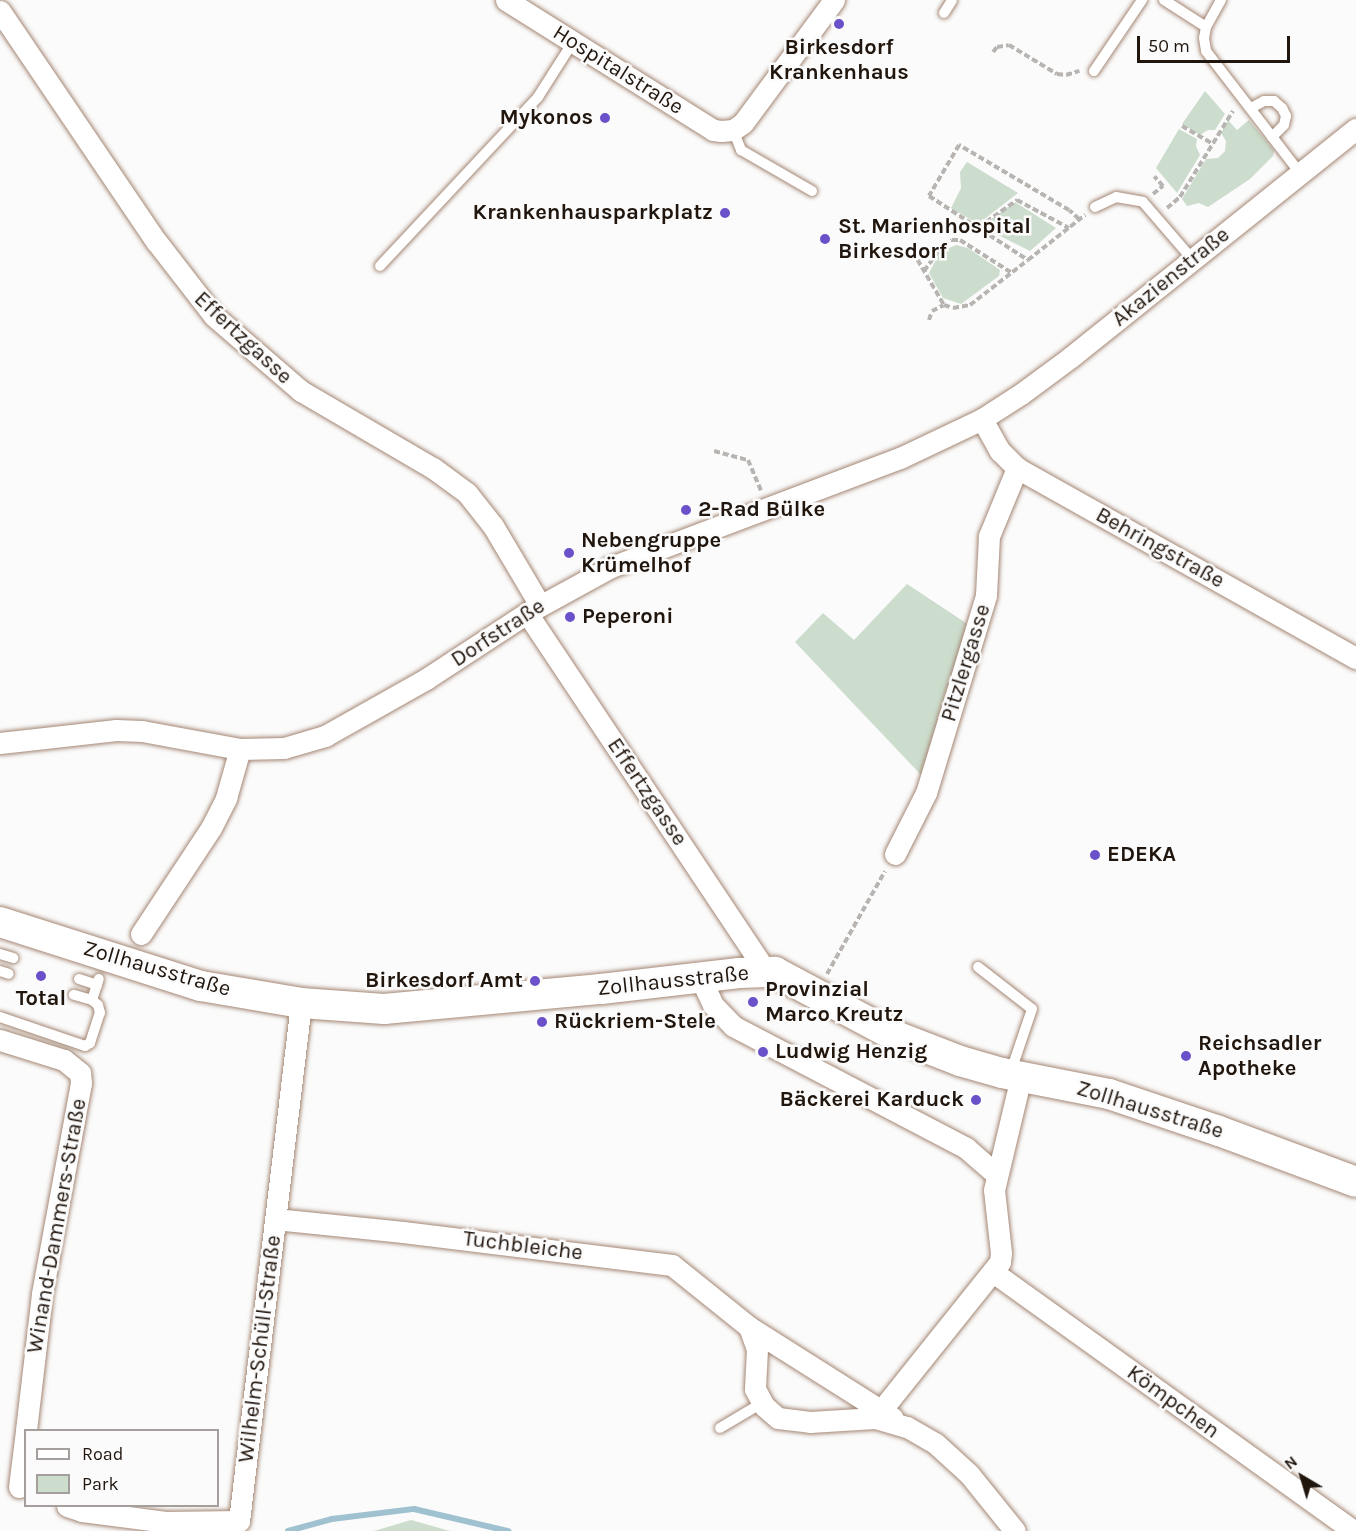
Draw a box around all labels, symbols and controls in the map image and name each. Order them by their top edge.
marker: Birkesdorf Krankenhaus [832,17,846,31]
street label: Hospitalstraße [548,19,688,121]
scale bar [1140,24,1293,62]
place label: Birkesdorf Krankenhaus [769,34,909,86]
text: 50 m [1148,35,1190,57]
place label: Mykonos [499,105,593,131]
marker: Mykonos [598,111,612,125]
place label: Krankenhausparkplatz [473,200,713,226]
marker: Krankenhausparkplatz [718,206,732,220]
place label: St. Marienhospital Birkesdorf [838,213,1031,264]
street label: Akazienstraße [1107,222,1235,332]
marker: St. Marienhospital Birkesdorf [816,230,834,248]
street label: Effertzgasse [189,286,297,390]
place label: 2-Rad Bülke [698,497,825,523]
street label: Behringstraße [1091,502,1229,594]
marker: 2-Rad Bülke [679,503,693,517]
place label: Nebengruppe Krümelhof [581,527,721,578]
marker: Nebengruppe Krümelhof [562,546,576,560]
street label: Dorfstraße [446,593,550,673]
street label: Pitzlergasse [936,601,996,725]
place label: Peperoni [582,604,674,630]
marker: Peperoni [563,610,577,624]
street label: Effertzgasse [601,733,693,851]
place label: EDEKA [1107,842,1176,868]
marker: EDEKA [1088,848,1102,862]
street label: Zollhausstraße [80,935,234,1003]
street label: Zollhausstraße [596,960,750,1002]
place label: Birkesdorf Amt [365,968,523,994]
marker: Total [34,969,48,983]
marker: Birkesdorf Amt [528,974,542,988]
place label: Provinzial Marco Kreutz [765,976,903,1028]
place label: Total [16,986,66,1012]
marker: Provinzial Marco Kreutz [746,995,760,1009]
place label: Rückriem-Stele [554,1009,716,1035]
marker: Rückriem-Stele [535,1015,549,1029]
place label: Reichsadler Apotheke [1198,1030,1321,1082]
place label: Ludwig Henzig [775,1039,927,1065]
marker: Ludwig Henzig [756,1045,770,1059]
marker: Reichsadler Apotheke [1179,1049,1193,1063]
street label: Zollhausstraße [1073,1075,1227,1145]
place label: Bäckerei Karduck [780,1087,964,1113]
marker: Bäckerei Karduck [969,1093,983,1107]
street label: Winand-Dammers-Straße [22,1097,92,1355]
street label: Tuchbleiche [462,1226,584,1266]
street label: Wilhelm-Schüll-Straße [233,1234,287,1464]
street label: Kömpchen [1122,1360,1224,1444]
legend [24,1429,219,1507]
text: Road [82,1443,123,1465]
north arrow [1272,1447,1332,1507]
text: N [1280,1451,1301,1473]
text: Park [82,1473,119,1495]

